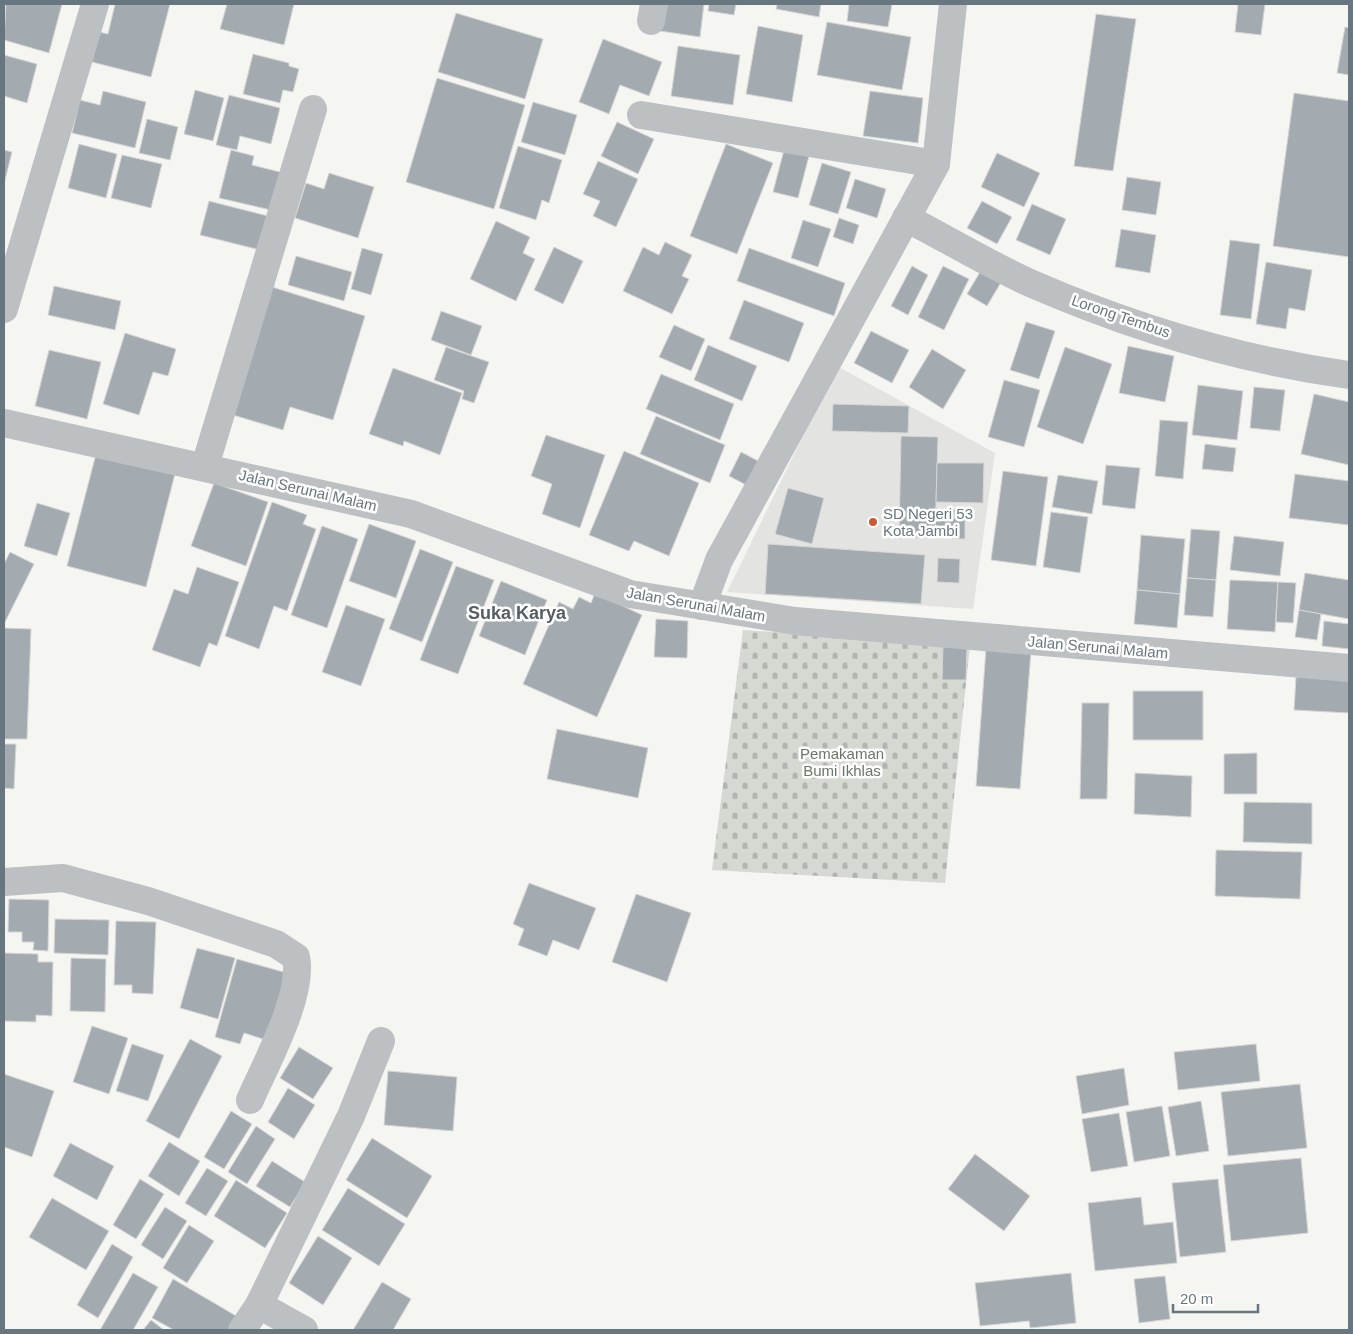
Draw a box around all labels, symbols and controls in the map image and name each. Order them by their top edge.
street label: Lorong Tembus [1069,291,1173,341]
street label: Jalan Serunai Malam [237,466,379,514]
place label: SD Negeri 53 Kota Jambi [883,505,973,539]
marker: SD Negeri 53 Kota Jambi [867,516,879,528]
street label: Jalan Serunai Malam [625,583,767,625]
district label: Suka Karya [468,603,567,623]
street label: Jalan Serunai Malam [1027,632,1169,662]
park label: Pemakaman Bumi Ikhlas [800,745,884,779]
scale bar [1173,1282,1258,1314]
text: 20 m [1180,1290,1213,1307]

